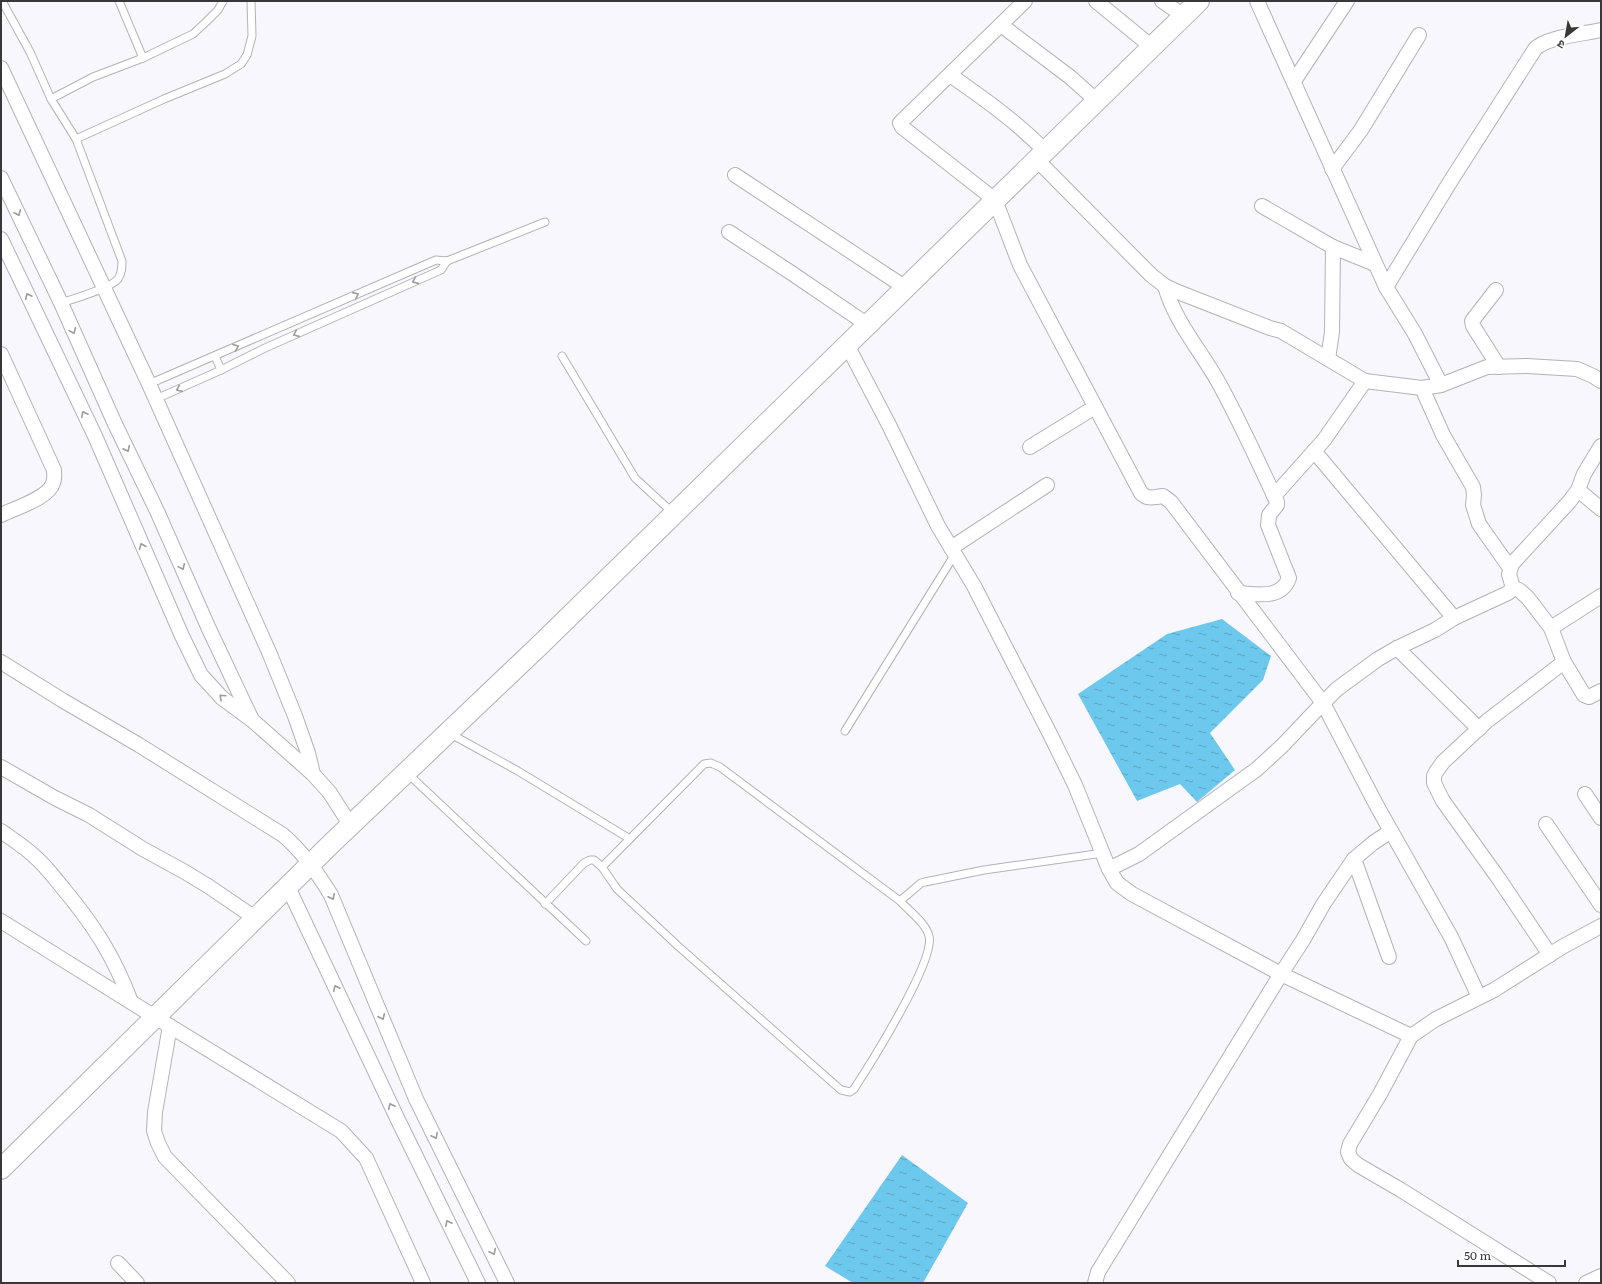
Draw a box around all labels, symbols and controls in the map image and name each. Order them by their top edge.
north arrow [1546,16,1586,56]
text: उ [1553,37,1567,54]
one-way arrow [13,209,21,217]
one-way arrow [412,276,420,284]
one-way arrow [351,292,359,300]
one-way arrow [25,293,33,301]
one-way arrow [68,327,76,334]
one-way arrow [293,329,300,337]
one-way arrow [233,343,240,351]
one-way arrow [175,384,183,392]
one-way arrow [81,410,89,418]
one-way arrow [122,445,130,453]
one-way arrow [139,542,147,550]
one-way arrow [177,564,185,571]
one-way arrow [219,694,226,701]
one-way arrow [327,893,335,901]
one-way arrow [333,985,341,993]
one-way arrow [378,1013,386,1020]
one-way arrow [388,1103,396,1110]
one-way arrow [430,1132,438,1139]
one-way arrow [445,1220,453,1227]
scale bar [1458,1242,1565,1268]
text: 50 m [1464,1246,1491,1264]
one-way arrow [488,1248,496,1255]

